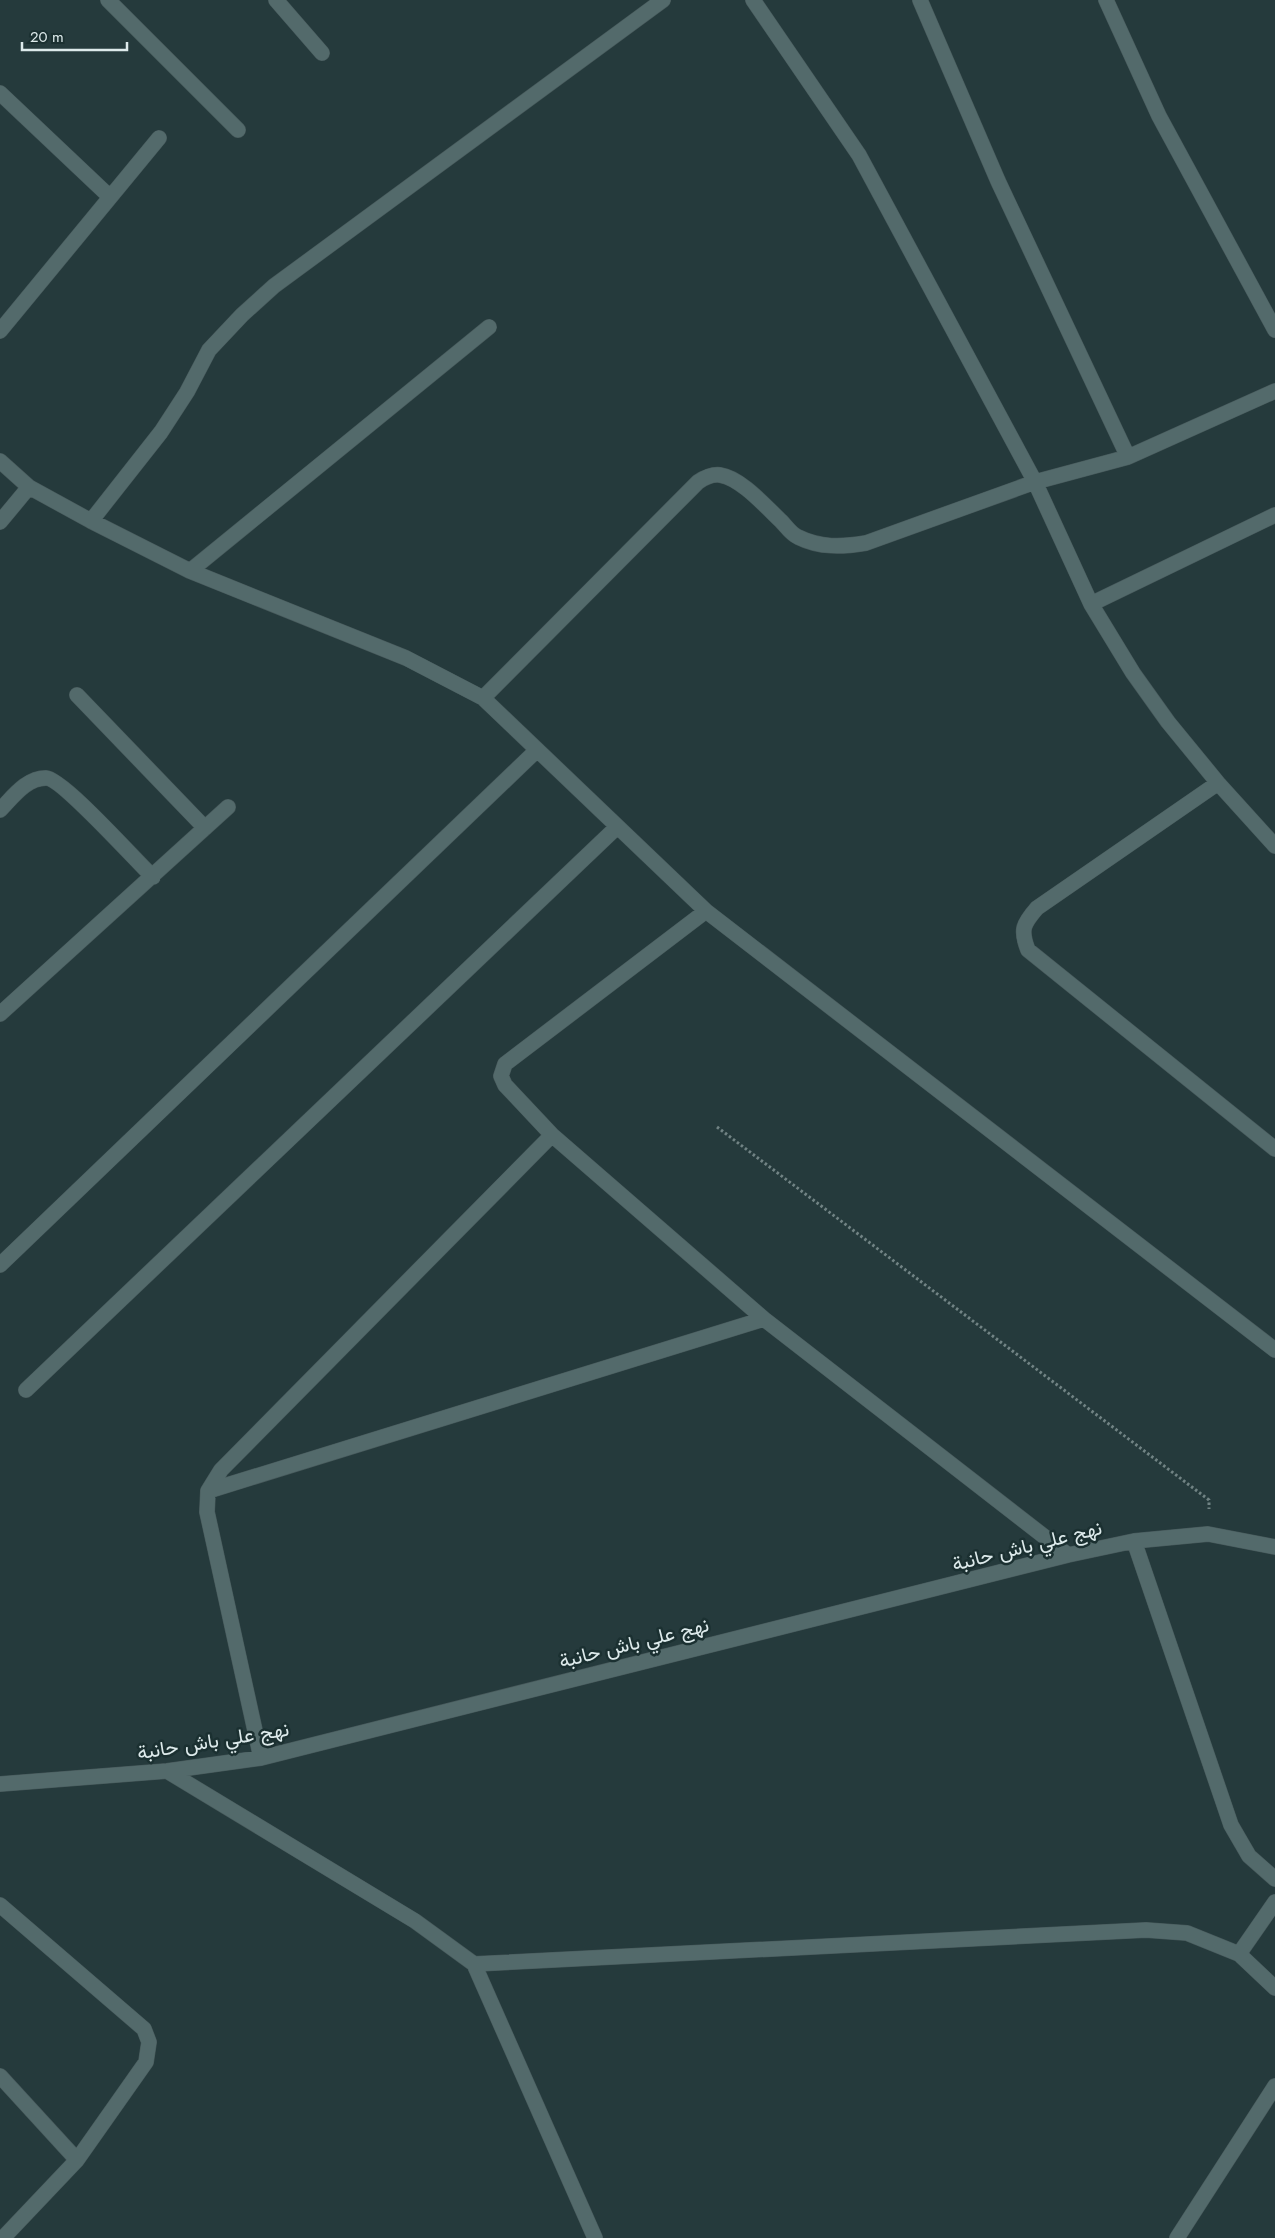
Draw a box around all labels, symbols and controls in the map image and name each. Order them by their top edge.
scale bar [22,20,128,52]
text: 20 m [30,26,64,48]
street label: نهج علي باش حانبة [949,1513,1106,1581]
street label: نهج علي باش حانبة [556,1610,713,1678]
street label: نهج علي باش حانبة [135,1715,291,1769]

